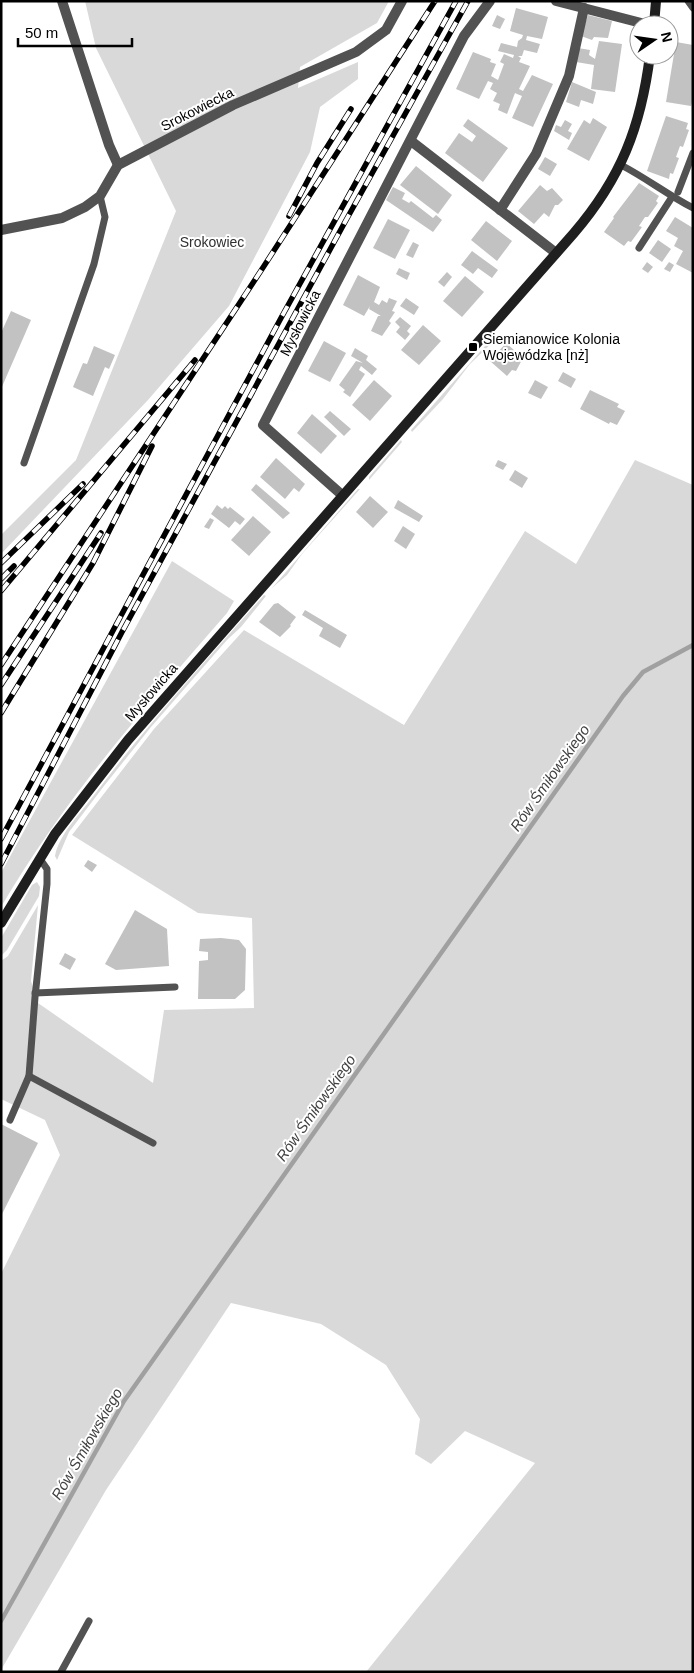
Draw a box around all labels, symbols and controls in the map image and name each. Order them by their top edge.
scale bar [18,15,131,47]
north arrow [629,15,679,65]
text: 50 m [25,24,58,41]
text: N [658,30,676,44]
street label: Srokowiecka [158,84,236,134]
park label: Srokowiec [180,234,244,250]
street label: Mysłowicka [277,287,323,359]
place label: Siemianowice Kolonia Wojewódzka [nż] [483,331,620,363]
marker: Siemianowice Kolonia Wojewódzka [nż] [467,341,479,353]
street label: Mysłowicka [121,660,181,724]
water label: Rów Śmiłowskiego [507,721,593,834]
water label: Rów Śmiłowskiego [273,1051,359,1164]
water label: Rów Śmiłowskiego [48,1385,125,1503]

